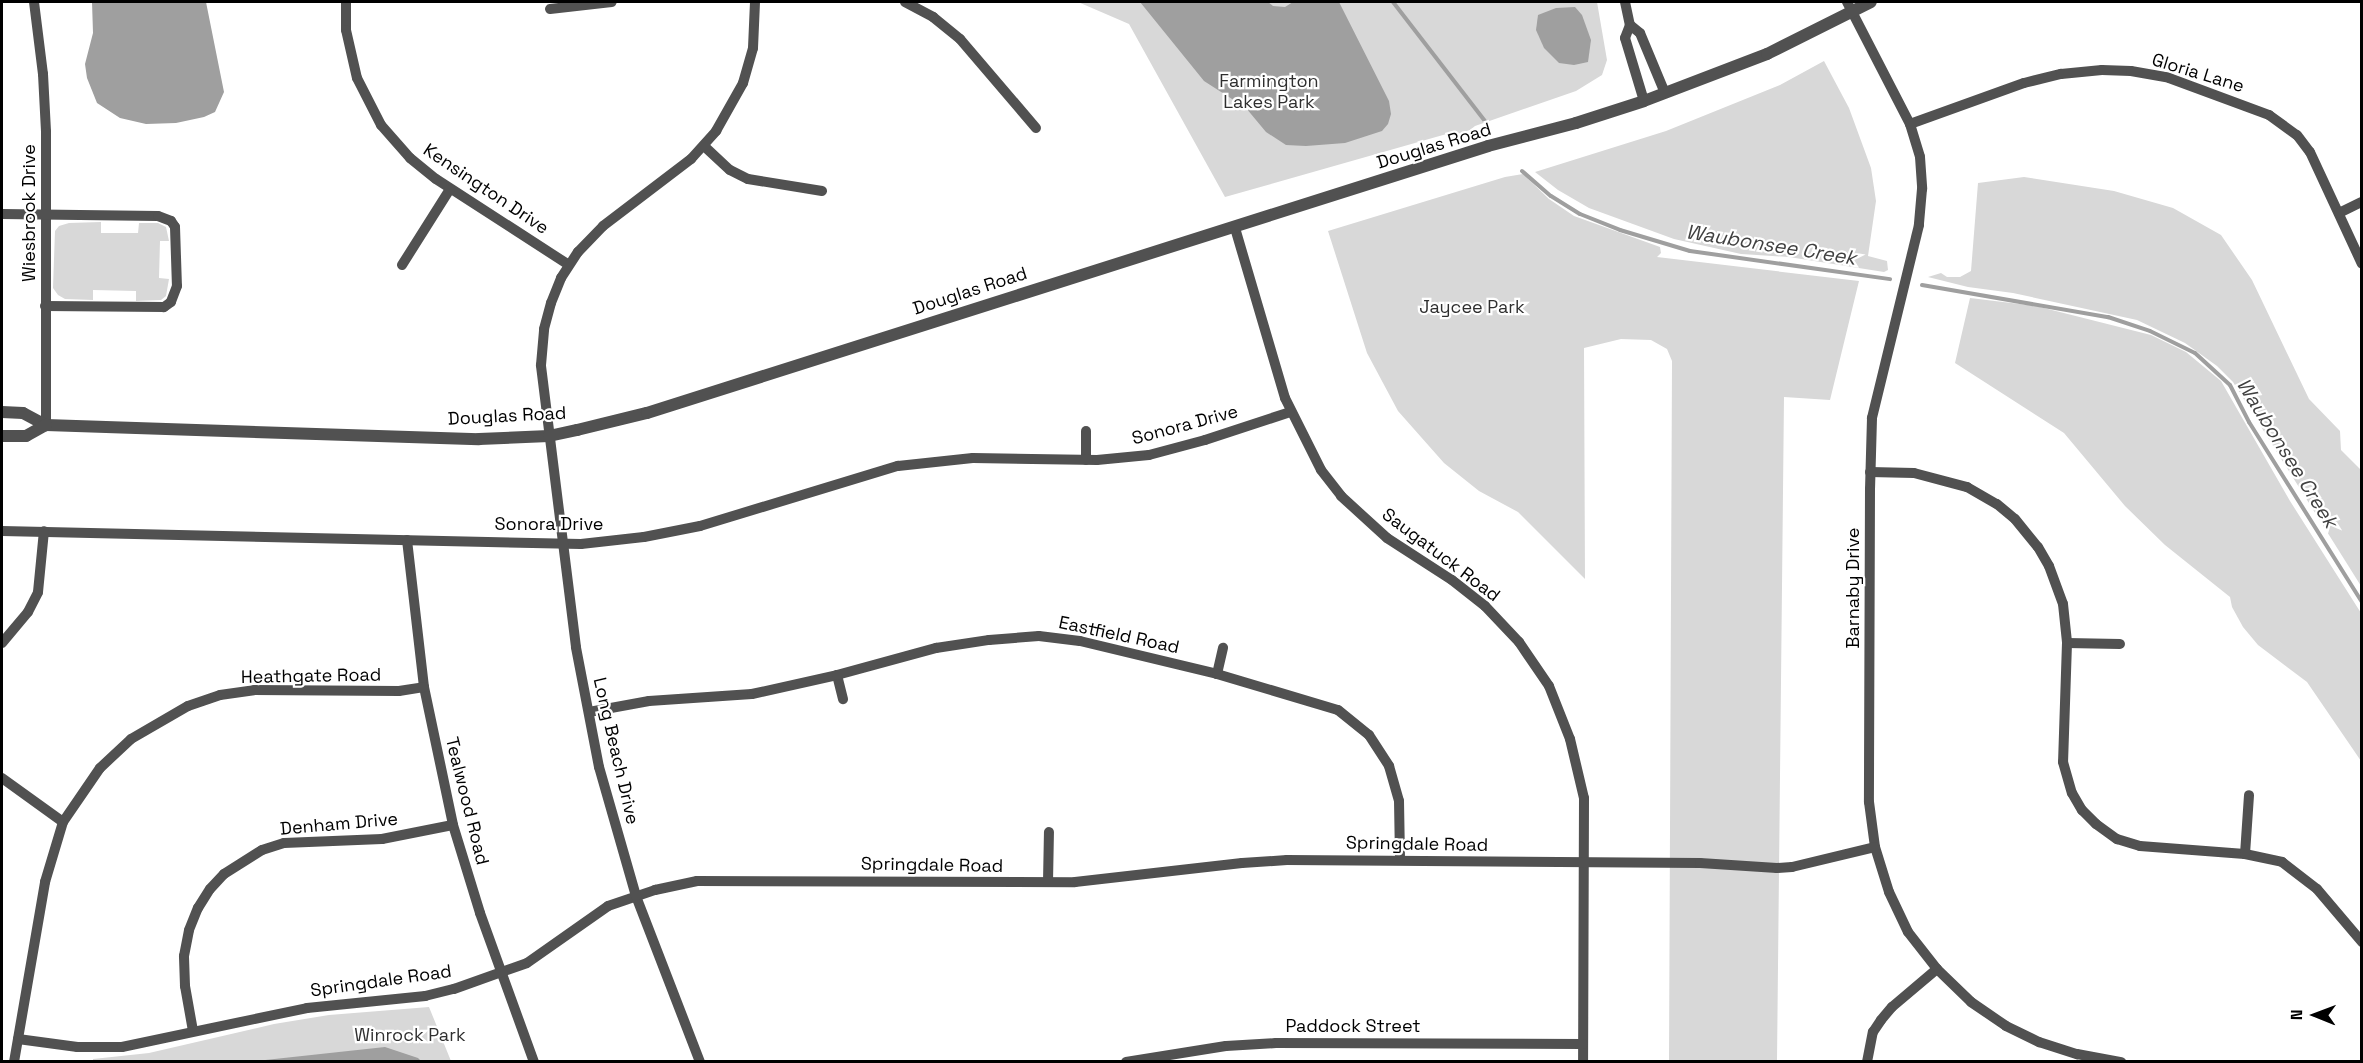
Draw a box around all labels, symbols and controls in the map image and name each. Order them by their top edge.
street label: Gloria Lane [2149,49,2247,97]
park label: Farmington Lakes Park [1219,71,1319,113]
street label: Douglas Road [1374,118,1494,174]
street label: Kensington Drive [419,139,553,239]
street label: Wiesbrook Drive [18,144,40,282]
water label: Waubonsee Creek [1684,220,1858,270]
street label: Douglas Road [910,262,1030,320]
park label: Jaycee Park [1419,296,1525,318]
water label: Waubonsee Creek [2231,374,2343,532]
street label: Sonora Drive [1130,400,1240,450]
street label: Douglas Road [447,402,567,430]
street label: Saugatuck Road [1378,504,1504,606]
street label: Sonora Drive [495,513,603,535]
street label: Barnaby Drive [1842,528,1864,648]
street label: Eastfield Road [1057,612,1181,658]
street label: Heathgate Road [241,664,381,688]
street label: Long Beach Drive [589,675,643,827]
street label: Tealwood Road [441,735,493,867]
street label: Denham Drive [279,808,399,840]
street label: Springdale Road [1346,832,1488,856]
street label: Springdale Road [861,853,1003,877]
street label: Springdale Road [309,960,453,1002]
north arrow [2285,985,2345,1045]
text: N [2286,1009,2307,1020]
street label: Paddock Street [1285,1015,1421,1037]
park label: Winrock Park [354,1024,466,1046]

